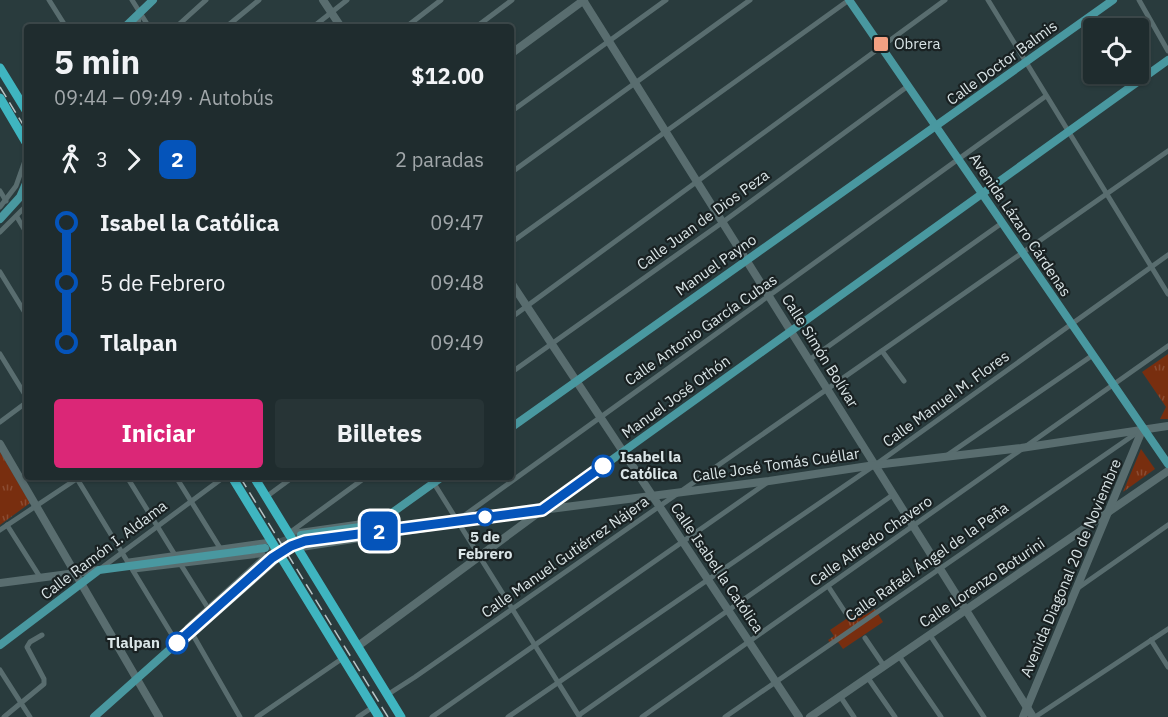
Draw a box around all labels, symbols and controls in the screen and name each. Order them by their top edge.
street label: Calle Doctor Balmis [943,16,1061,109]
map controls [1083,18,1149,84]
button: locate [1083,18,1149,84]
place label: Obrera [894,34,940,53]
marker: Obrera [872,35,890,53]
text: 5 min [54,40,140,83]
text: $12.00 [411,61,484,90]
text: 09:44 – 09:49 · Autobús [54,84,274,111]
icon: walk [54,143,87,176]
icon: forward [117,143,150,176]
text: 2 [171,145,184,173]
text: 3 [96,146,108,173]
text: 2 paradas [395,146,484,173]
street label: Avenida Lázaro Cárdenas [965,149,1075,300]
street label: Calle Juan de Dios Peza [633,165,773,274]
text: Isabel la Católica [100,208,279,237]
text: 09:47 [430,209,484,236]
street label: Manuel Payno [672,230,760,299]
text: 5 de Febrero [100,268,225,297]
text: 09:48 [430,269,484,296]
street label: Calle Antonio García Cubas [621,270,781,389]
street label: Calle Simón Bolívar [778,291,863,411]
text: Tlalpan [100,328,178,357]
text: 09:49 [430,329,484,356]
street label: Calle Manuel M. Flores [879,346,1013,451]
street label: Manuel José Othón [618,351,734,442]
button: Iniciar [54,399,263,468]
button: Billetes [275,399,484,468]
street label: Calle José Tomás Cuéllar [691,443,861,486]
place label: Isabel la Católica [620,447,682,483]
marker: Isabel la Católica [592,455,614,477]
street label: Avenida Diagonal 20 de Noviembre [1016,456,1125,680]
street label: Calle Manuel Gutiérrez Nájera [477,491,652,622]
street label: Calle Alfredo Chavero [806,491,936,590]
street label: Calle Ramón I. Aldama [37,496,171,603]
street label: Calle Rafaél Ángel de la Peña [841,498,1012,625]
street label: Calle Isabel la Católica [667,499,768,636]
marker: 5 de Febrero [476,508,494,526]
line badge: 2 [360,512,398,550]
text: 2 [373,517,385,545]
place label: 5 de Febrero [458,527,512,563]
street label: Calle Lorenzo Boturini [915,533,1048,632]
marker: Tlalpan [166,632,188,654]
place label: Tlalpan [107,633,160,652]

